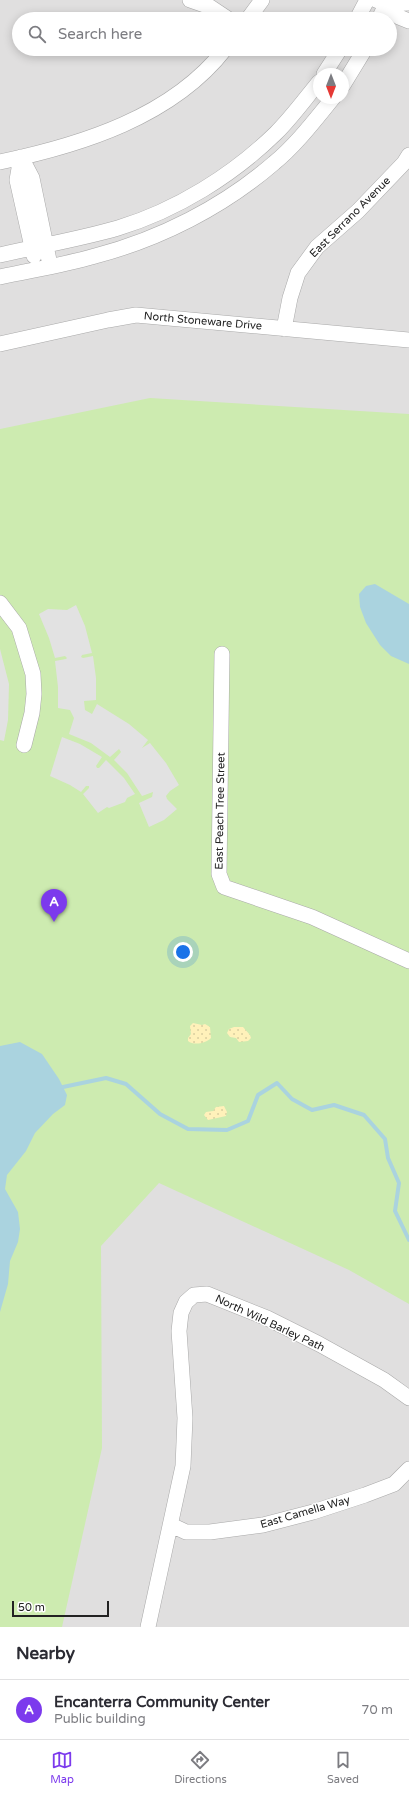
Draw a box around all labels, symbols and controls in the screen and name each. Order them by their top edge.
search box [12,12,397,56]
icon: search [26,23,48,45]
text: Search here [58,25,142,43]
north arrow [313,68,349,104]
street label: East Serrano Avenue [307,174,393,260]
street label: North Stoneware Drive [143,309,263,333]
street label: East Peach Tree Street [212,752,228,870]
pin: A [41,889,67,922]
your location [173,942,193,962]
street label: North Wild Barley Path [213,1292,327,1354]
street label: East Camella Way [259,1493,351,1531]
scale bar [12,1599,109,1618]
text: 50 m [18,1601,45,1614]
text: Nearby [16,1643,75,1664]
text: Encanterra Community Center [54,1693,270,1711]
text: A [24,1702,34,1718]
text: 70 m [361,1702,393,1718]
text: Public building [54,1711,146,1727]
tab: Map [50,1749,74,1786]
tab: Directions [174,1749,227,1786]
tab: Saved [327,1749,359,1786]

